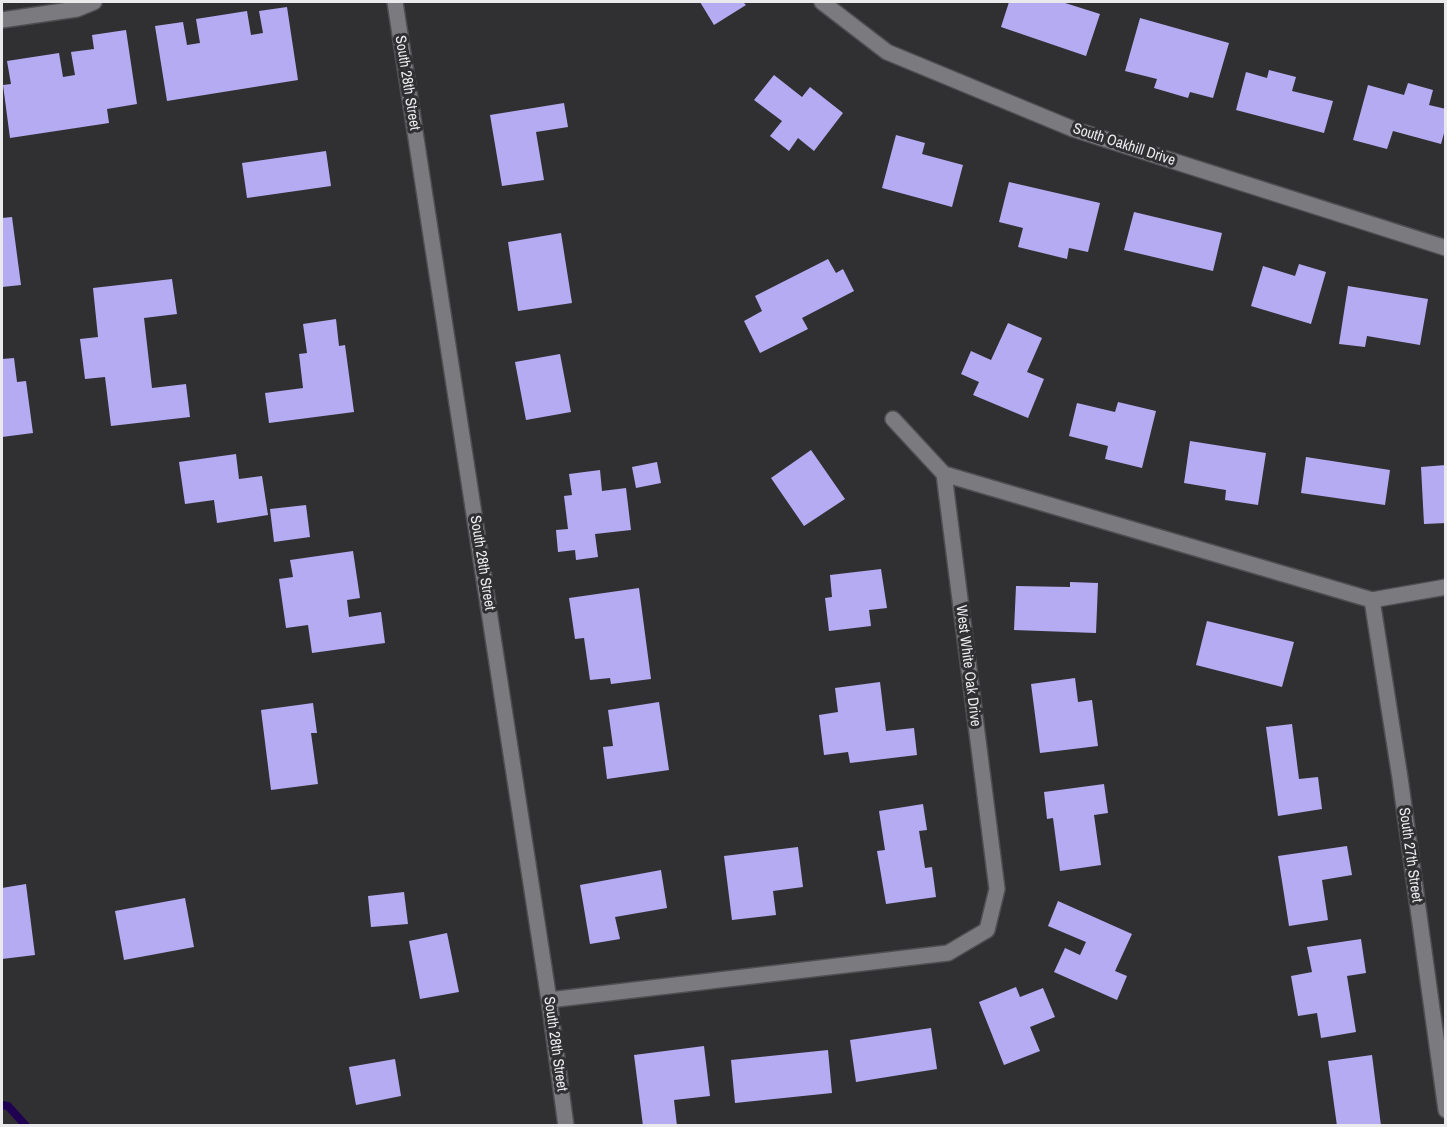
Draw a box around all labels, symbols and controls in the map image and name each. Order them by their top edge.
street label: South 28th Street [391,34,423,132]
street label: South Oakhill Drive [1071,120,1177,170]
street label: South 28th Street [466,514,498,612]
street label: West White Oak Drive [952,604,984,728]
street label: South 27th Street [1394,806,1426,904]
street label: South 28th Street [539,995,571,1093]

